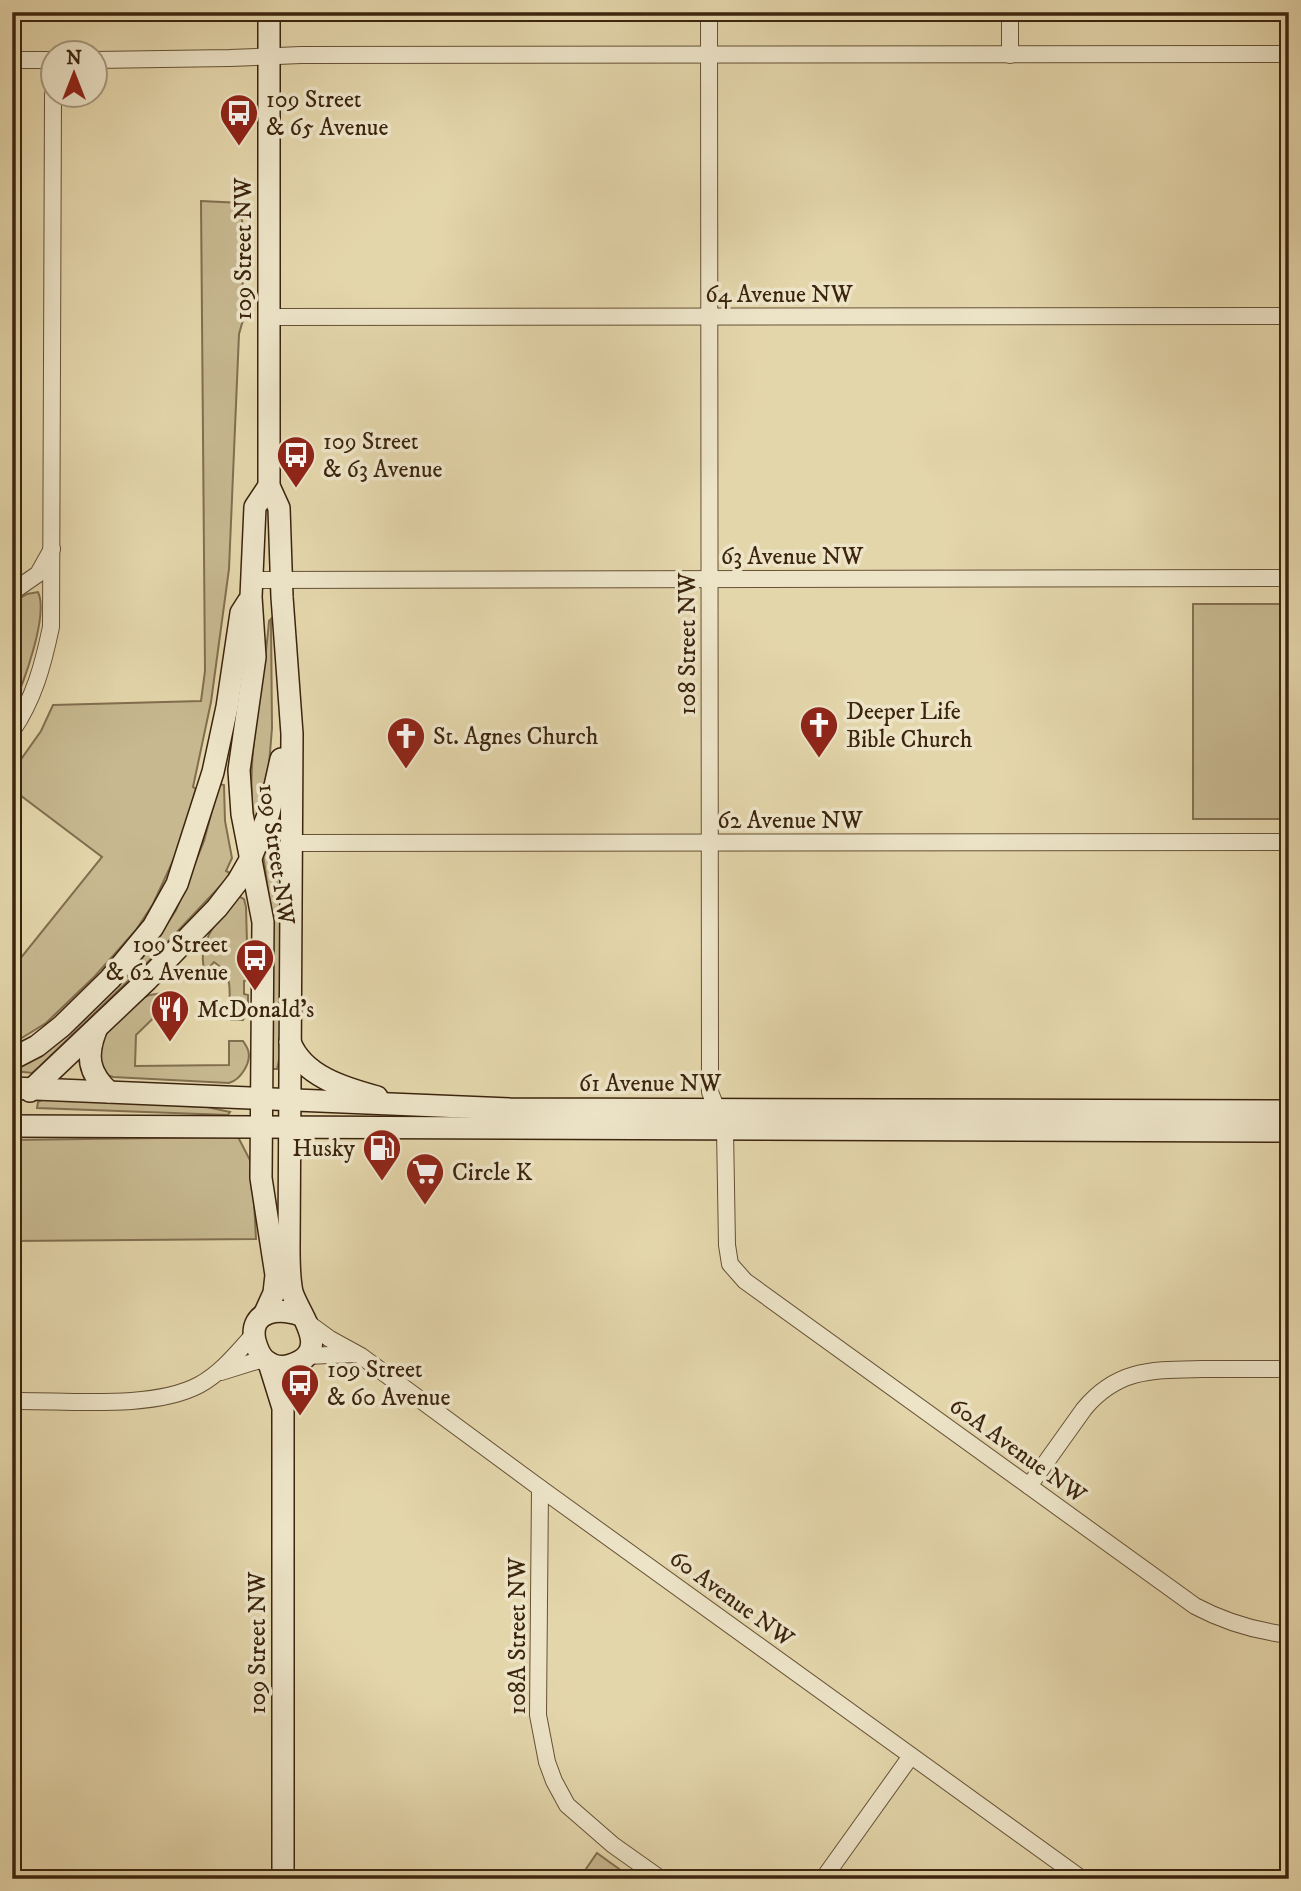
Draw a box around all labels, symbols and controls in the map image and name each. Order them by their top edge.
north arrow [38,38,108,108]
text: N [66,47,82,70]
place label: 109 Street & 65 Avenue [266,85,388,143]
bus stop icon: 109 Street & 65 Avenue [218,92,260,147]
street label: 109 Street NW [229,177,259,320]
street label: 64 Avenue NW [705,280,854,310]
place label: 109 Street & 63 Avenue [323,427,442,485]
bus stop icon: 109 Street & 63 Avenue [275,434,317,489]
street label: 63 Avenue NW [721,542,864,572]
street label: 108 Street NW [673,572,703,715]
place label: Deeper Life Bible Church [846,697,973,755]
church icon: Deeper Life Bible Church [798,704,840,759]
church icon: St. Agnes Church [385,715,427,770]
place label: St. Agnes Church [433,722,599,752]
street label: 109 Street NW [251,782,301,928]
street label: 62 Avenue NW [717,806,864,836]
place label: 109 Street & 62 Avenue [106,930,228,988]
bus stop icon: 109 Street & 62 Avenue [234,937,276,992]
restaurant icon: McDonald's [149,988,191,1043]
place label: McDonald's [197,995,314,1025]
street label: 61 Avenue NW [579,1069,722,1099]
fuel station icon: Husky [361,1127,403,1182]
place label: Husky [292,1134,356,1164]
supermarket icon: Circle K [404,1151,446,1206]
place label: Circle K [452,1158,532,1188]
place label: 109 Street & 60 Avenue [327,1355,450,1413]
bus stop icon: 109 Street & 60 Avenue [279,1362,321,1417]
street label: 60A Avenue NW [943,1391,1093,1511]
street label: 60 Avenue NW [663,1544,800,1655]
street label: 108A Street NW [503,1556,533,1715]
street label: 109 Street NW [243,1571,273,1714]

